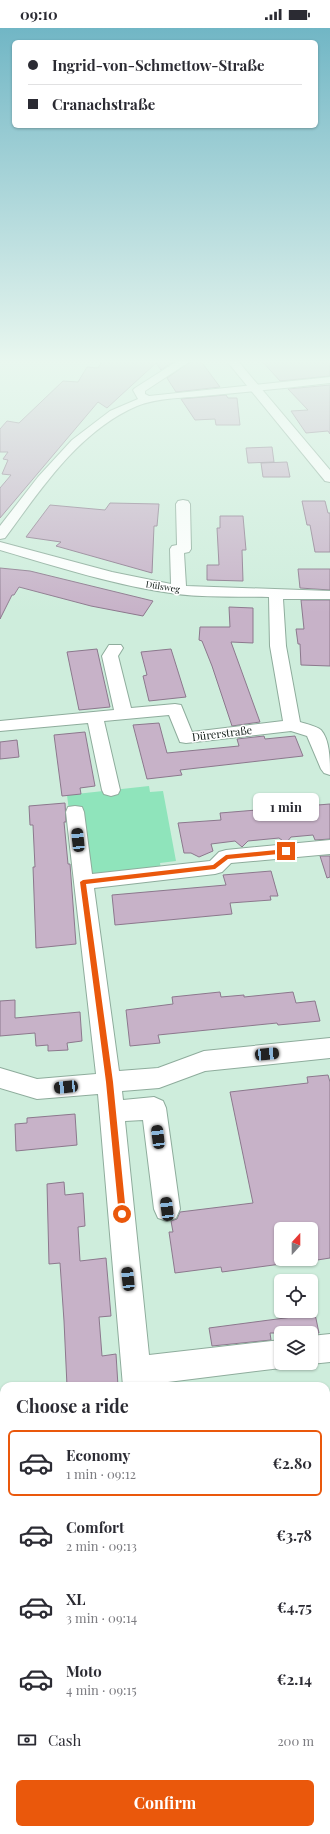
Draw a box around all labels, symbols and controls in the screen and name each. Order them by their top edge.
text: 09:10 [20,4,58,24]
text: Ingrid-von-Schmettow-Straße [52,55,265,75]
text: Cranachstraße [52,94,155,114]
street label: Dülsweg [145,577,181,595]
street label: Dürerstraße [191,722,253,744]
callout: 1 min [253,793,319,821]
text: 1 min [270,798,302,815]
car [71,827,85,853]
route end [277,842,295,860]
car [255,1047,279,1061]
car [53,1080,79,1094]
car [151,1124,165,1150]
car [160,1196,174,1222]
route start [113,1205,131,1223]
north arrow [274,1222,318,1266]
map controls [274,1222,318,1370]
car [121,1266,135,1292]
button: locate [274,1274,318,1318]
button: layers [274,1326,318,1370]
text: Choose a ride [16,1394,129,1418]
icon: car [18,1445,54,1481]
text: Economy [66,1445,130,1465]
text: €2.80 [272,1453,312,1473]
text: 1 min · 09:12 [66,1465,136,1482]
icon: car [18,1517,54,1553]
text: Comfort [66,1517,124,1537]
text: €3.78 [276,1525,312,1545]
text: 2 min · 09:13 [66,1537,137,1554]
icon: car [18,1589,54,1625]
text: XL [66,1589,86,1609]
text: €4.75 [277,1597,312,1617]
text: 3 min · 09:14 [66,1609,137,1626]
icon: car [18,1661,54,1697]
text: Moto [66,1661,102,1681]
text: €2.14 [277,1669,312,1689]
text: 4 min · 09:15 [66,1681,137,1698]
icon: cash [16,1729,38,1751]
text: Cash [48,1730,81,1750]
text: 200 m [277,1732,314,1749]
button: Confirm [16,1780,314,1826]

